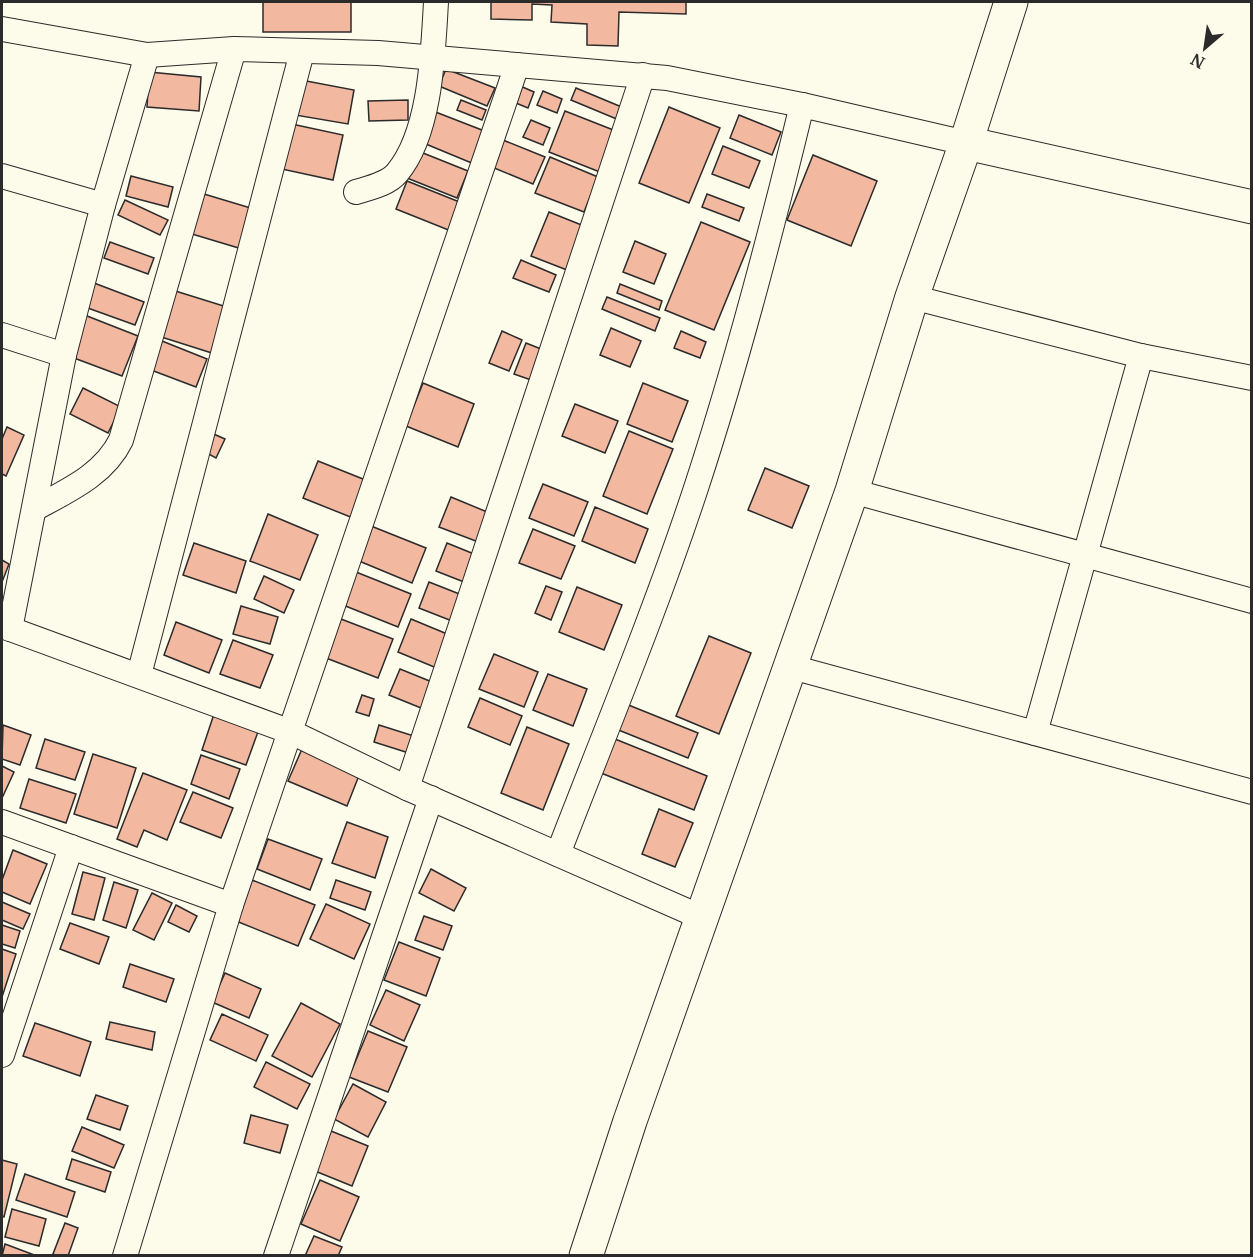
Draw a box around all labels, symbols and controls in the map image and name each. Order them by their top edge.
north arrow [1175,18,1235,78]
text: N [1187,49,1208,73]

